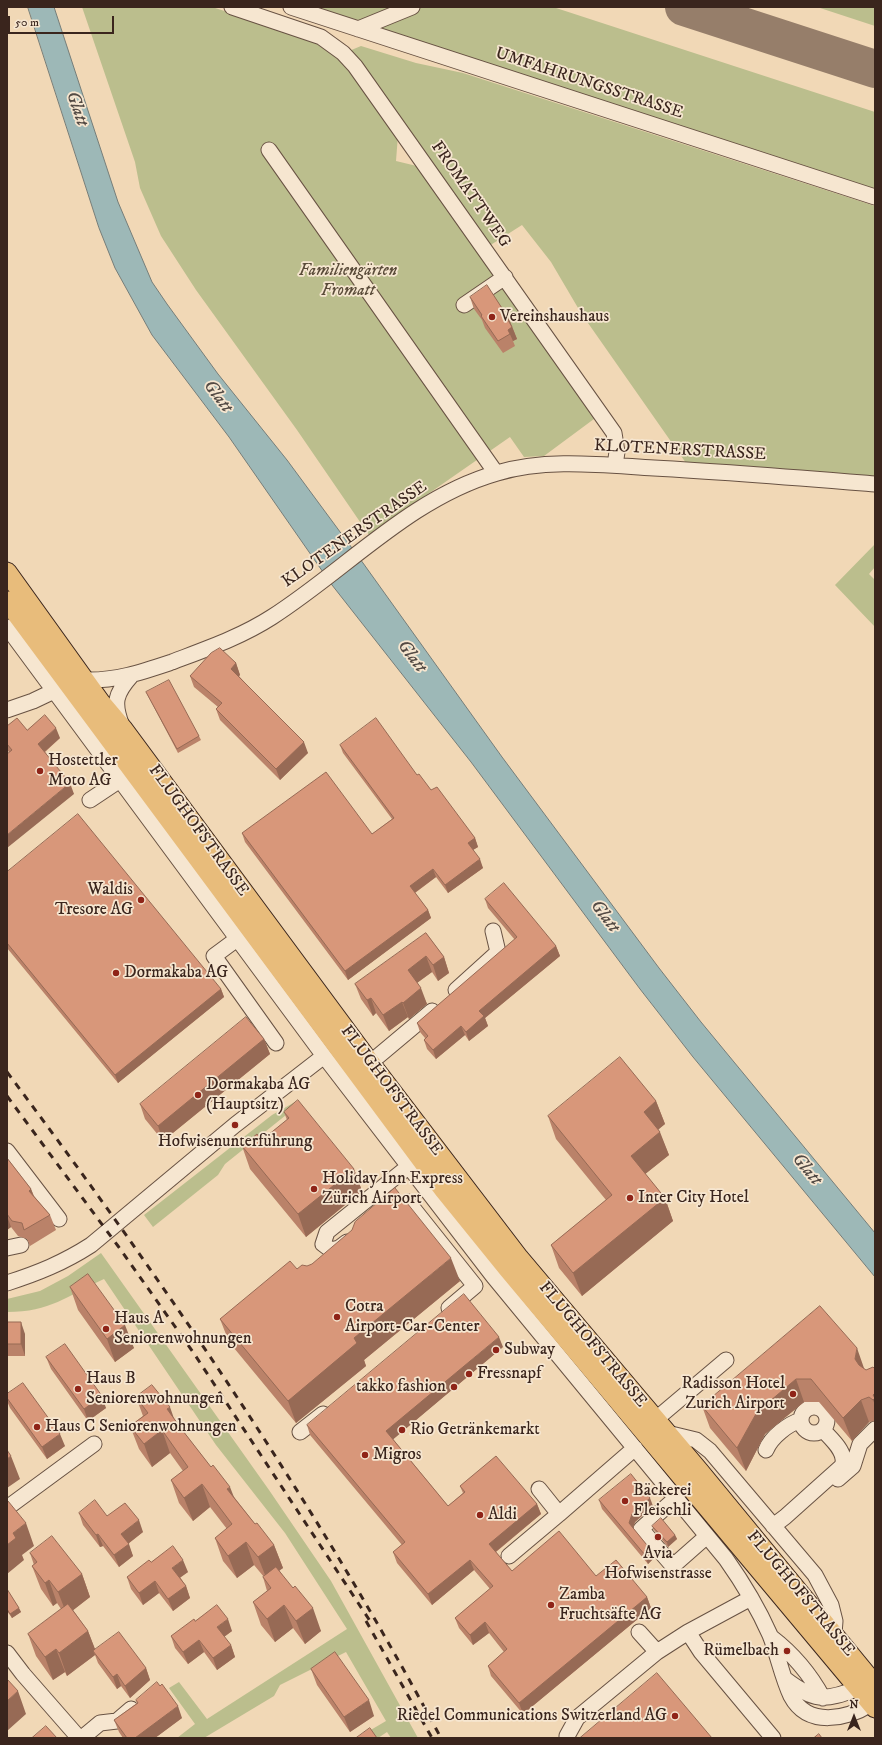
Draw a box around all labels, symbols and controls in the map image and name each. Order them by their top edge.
scale bar [10,8,116,34]
text: 50 m [15,15,39,30]
street label: UMFAHRUNGSSTRASSE [493,44,685,124]
water label: Glatt [60,89,92,129]
street label: FROMATTWEG [426,138,514,252]
park label: Familiengärten Fromatt [299,261,397,301]
place label: Vereinshaushaus [500,307,609,327]
marker: Vereinshaushaus [487,312,497,322]
water label: Glatt [198,376,236,418]
street label: KLOTENERSTRASSE [593,436,767,466]
street label: KLOTENERSTRASSE [279,477,431,593]
water label: Glatt [392,636,430,678]
place label: Hostettler Moto AG [48,751,118,791]
street label: FLUGHOFSTRASSE [143,761,253,901]
marker: Hostettler Moto AG [35,766,45,776]
place label: Waldis Tresore AG [55,880,133,920]
marker: Waldis Tresore AG [136,895,146,905]
water label: Glatt [585,896,623,938]
place label: Dormakaba AG [124,963,228,983]
marker: Dormakaba AG [111,968,121,978]
street label: FLUGHOFSTRASSE [335,1022,447,1160]
place label: Dormakaba AG (Hauptsitz) [206,1075,310,1115]
marker: Dormakaba AG (Hauptsitz) [193,1090,203,1100]
marker: Hofwisenunterführung [230,1120,240,1130]
place label: Hofwisenunterführung [158,1132,312,1152]
water label: Glatt [786,1149,826,1191]
place label: Holiday Inn Express Zürich Airport [322,1169,463,1209]
marker: Holiday Inn Express Zürich Airport [309,1184,319,1194]
place label: Inter City Hotel [638,1188,749,1208]
marker: Inter City Hotel [625,1193,635,1203]
street label: FLUGHOFSTRASSE [534,1278,650,1412]
place label: Cotra Airport-Car-Center [345,1297,480,1337]
place label: Haus A Seniorenwohnungen [114,1309,252,1349]
marker: Cotra Airport-Car-Center [332,1312,342,1322]
marker: Haus A Seniorenwohnungen [101,1324,111,1334]
place label: Subway [504,1340,555,1360]
marker: Subway [491,1345,501,1355]
place label: Fressnapf [477,1364,541,1384]
place label: Haus B Seniorenwohnungen [86,1369,224,1409]
marker: Fressnapf [464,1369,474,1379]
place label: Radisson Hotel Zurich Airport [682,1374,785,1414]
place label: takko fashion [356,1377,446,1397]
marker: takko fashion [449,1382,459,1392]
marker: Haus B Seniorenwohnungen [73,1384,83,1394]
marker: Radisson Hotel Zurich Airport [788,1389,798,1399]
place label: Haus C Seniorenwohnungen [45,1417,237,1437]
place label: Rio Getränkemarkt [410,1420,540,1440]
marker: Haus C Seniorenwohnungen [32,1422,42,1432]
marker: Rio Getränkemarkt [397,1425,407,1435]
place label: Migros [373,1445,421,1465]
marker: Migros [360,1450,370,1460]
place label: Bäckerei Fleischli [633,1481,691,1521]
marker: Bäckerei Fleischli [620,1496,630,1506]
place label: Aldi [488,1505,517,1525]
marker: Aldi [475,1510,485,1520]
street label: FLUGHOFSTRASSE [742,1527,858,1661]
marker: Avia Hofwisenstrasse [653,1532,663,1542]
place label: Avia Hofwisenstrasse [604,1544,712,1584]
place label: Zamba Fruchtsäfte AG [559,1585,662,1625]
marker: Zamba Fruchtsäfte AG [546,1600,556,1610]
place label: Rümelbach [703,1641,779,1661]
marker: Rümelbach [782,1646,792,1656]
north arrow [834,1697,874,1737]
text: N [849,1698,859,1712]
place label: Riedel Communications Switzerland AG [397,1706,667,1726]
marker: Riedel Communications Switzerland AG [670,1711,680,1721]

